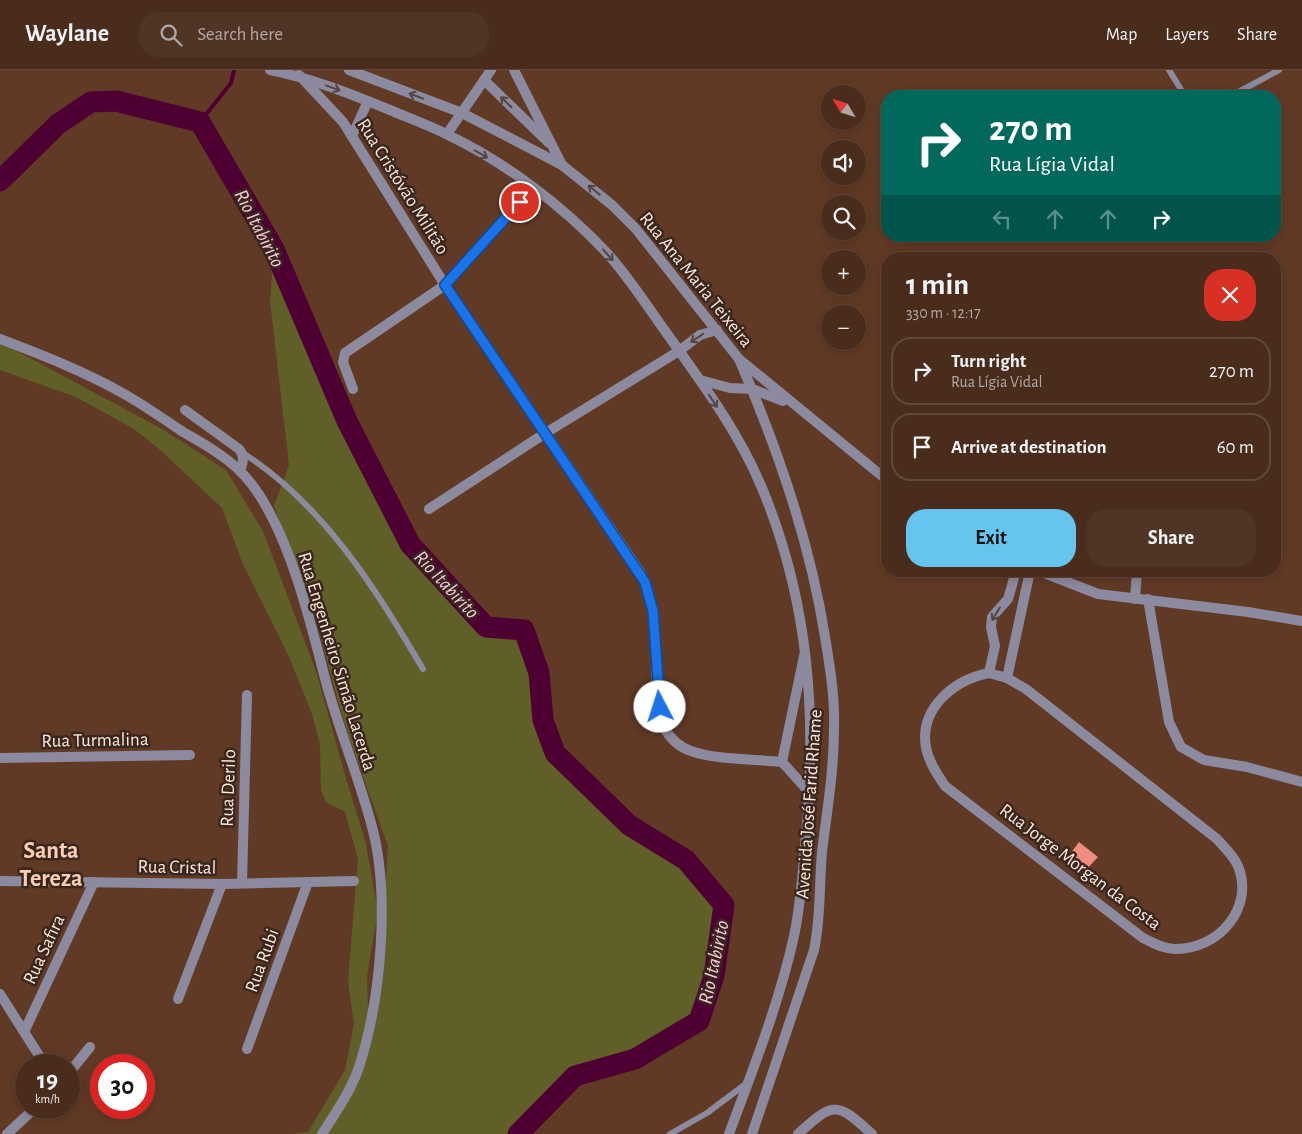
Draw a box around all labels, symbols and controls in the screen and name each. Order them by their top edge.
search box [139,12,489,57]
icon: search [157,21,185,49]
text: Waylane [25,22,109,46]
text: Search here [197,25,283,44]
text: Map [1106,26,1137,44]
text: Layers [1165,26,1209,44]
text: Share [1237,26,1277,44]
one-way arrow [325,84,340,93]
north arrow [821,85,866,130]
map controls [821,85,866,350]
one-way arrow [409,90,424,100]
one-way arrow [500,96,512,108]
icon: right [906,110,971,175]
text: 270 m [989,112,1072,147]
street label: Rua Cristóvão Militão [353,116,452,258]
button: sound [821,140,866,185]
one-way arrow [474,149,488,159]
text: Rua Lígia Vidal [989,153,1115,175]
pin [499,181,541,223]
one-way arrow [587,184,600,195]
water label: Rio Itabirito [230,186,288,271]
icon: arrive [506,188,534,216]
button: search [821,195,866,240]
icon: left [988,205,1016,233]
icon: ahead [1041,205,1069,233]
icon: ahead [1094,205,1122,233]
icon: right [1147,205,1175,233]
street label: Rua Ana Maria Teixeira [636,209,756,351]
one-way arrow [602,249,614,261]
button: + [821,250,866,295]
button: close [1204,269,1256,321]
text: 1 min [906,270,969,300]
button: − [821,305,866,350]
text: 330 m · 12:17 [906,305,981,321]
one-way arrow [690,333,704,343]
text: Turn right [951,352,1026,371]
icon: right [908,357,936,385]
text: 270 m [1209,362,1254,381]
text: Rua Lígia Vidal [951,374,1043,390]
one-way arrow [709,393,719,407]
icon: arrive [908,433,936,461]
text: Arrive at destination [951,438,1107,457]
text: 60 m [1217,438,1254,457]
button: Exit [906,509,1076,567]
button: Share [1086,509,1256,567]
water label: Rio Itabirito [410,547,483,623]
street label: Rua Engenheiro Simão Lacerda [294,550,379,773]
one-way arrow [990,607,1001,621]
position arrow [633,680,685,732]
street label: Avenida José Farid Rhame [793,709,826,899]
street label: Rua Turmalina [41,730,149,751]
street label: Rua Derilo [218,749,239,827]
street label: Rua Jorge Morgan da Costa [996,800,1164,934]
district label: Santa Tereza [19,839,83,891]
street label: Rua Cristal [138,857,216,878]
street label: Rua Safira [20,912,69,987]
water label: Rio Itabirito [695,919,733,1006]
street label: Rua Rubi [242,926,283,995]
speed limit sign: 30 [90,1054,155,1119]
text: 19 [37,1068,58,1093]
text: km/h [35,1093,60,1105]

